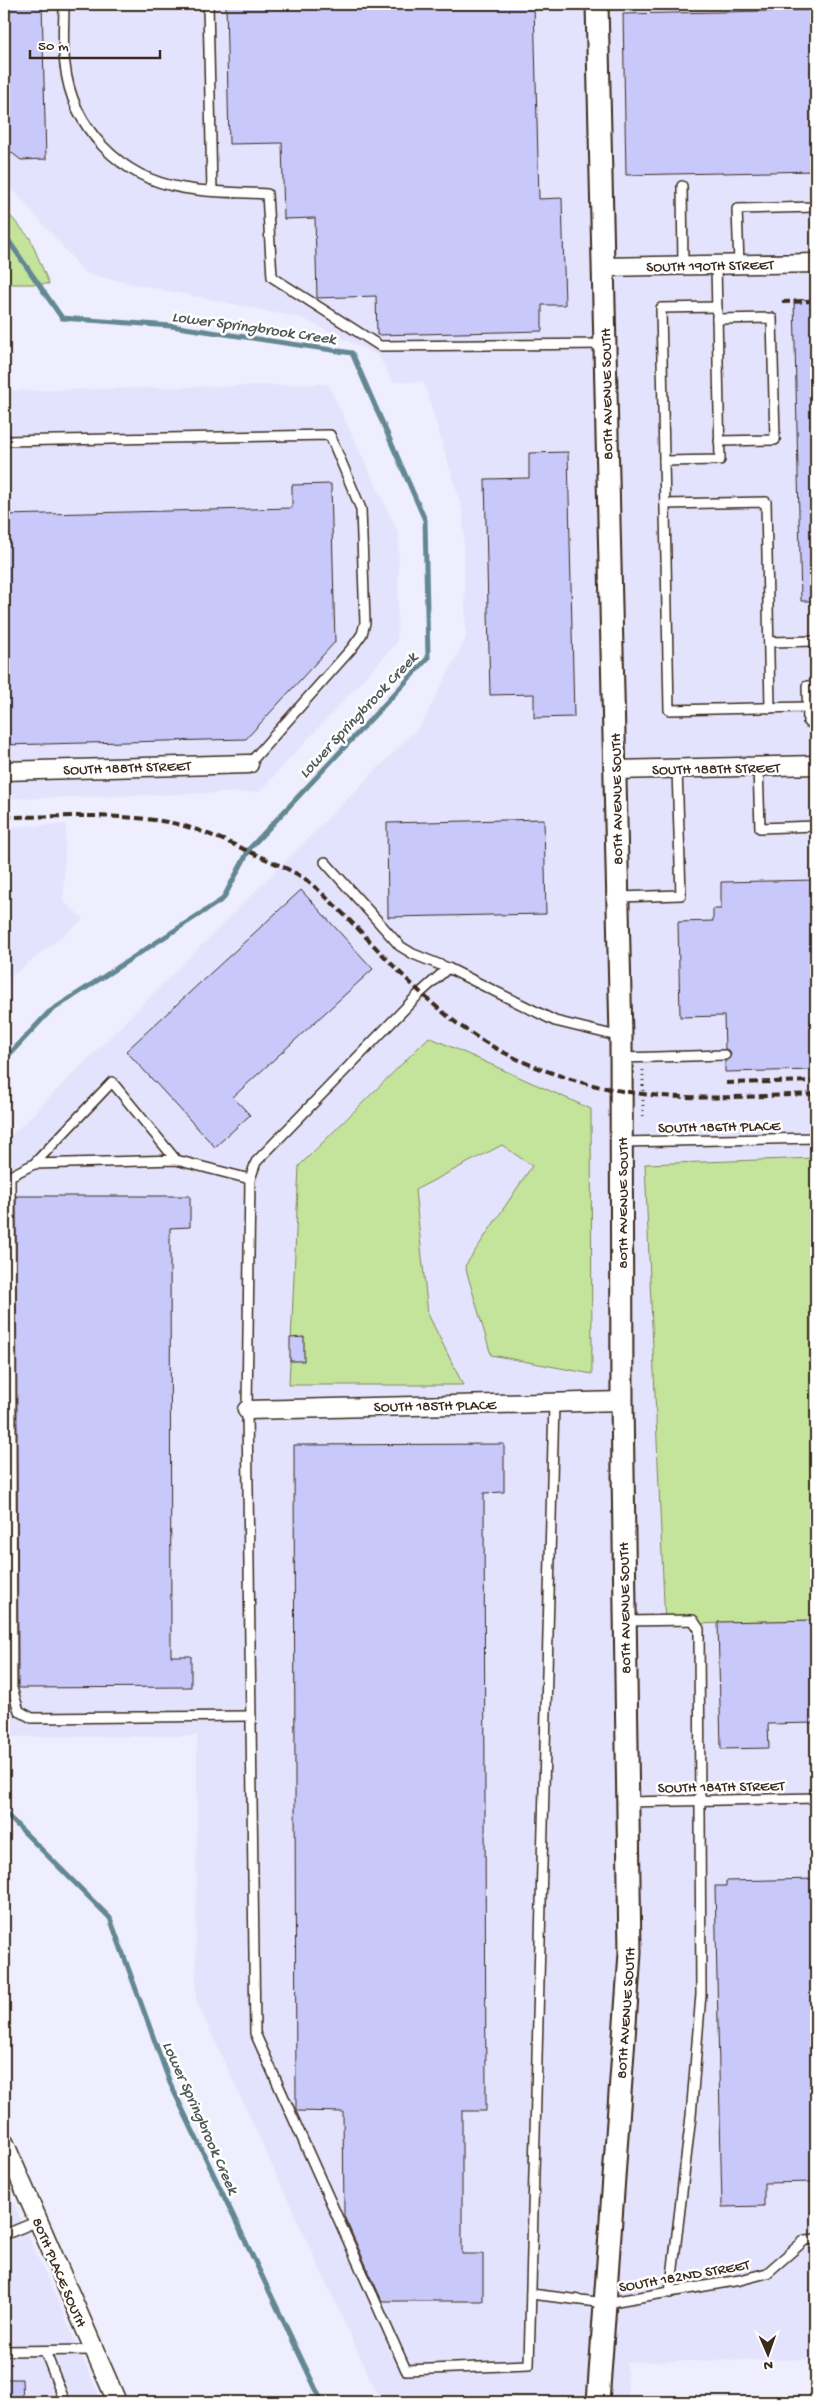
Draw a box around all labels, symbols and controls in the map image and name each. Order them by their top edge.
scale bar [30,28,160,60]
text: 50 m [38,38,69,56]
street label: SOUTH 190TH STREET [646,257,775,277]
water label: Lower Springbrook Creek [170,309,338,351]
street label: 80TH AVENUE SOUTH [598,328,618,460]
water label: Lower Springbrook Creek [296,648,424,783]
street label: 80TH AVENUE SOUTH [608,733,628,865]
street label: SOUTH 188TH STREET [63,758,193,780]
street label: SOUTH 188TH STREET [652,760,781,780]
street label: SOUTH 186TH PLACE [658,1118,781,1138]
street label: 80TH AVENUE SOUTH [615,1137,633,1269]
street label: SOUTH 185TH PLACE [374,1397,497,1417]
street label: 80TH AVENUE SOUTH [616,1542,636,1674]
street label: SOUTH 184TH STREET [657,1778,786,1798]
street label: 80TH AVENUE SOUTH [613,1946,641,2079]
water label: Lower Springbrook Creek [157,2039,242,2199]
street label: 80TH PLACE SOUTH [27,2215,90,2331]
street label: SOUTH 182ND STREET [618,2256,752,2297]
north arrow [742,2328,792,2378]
text: N [764,2356,773,2373]

